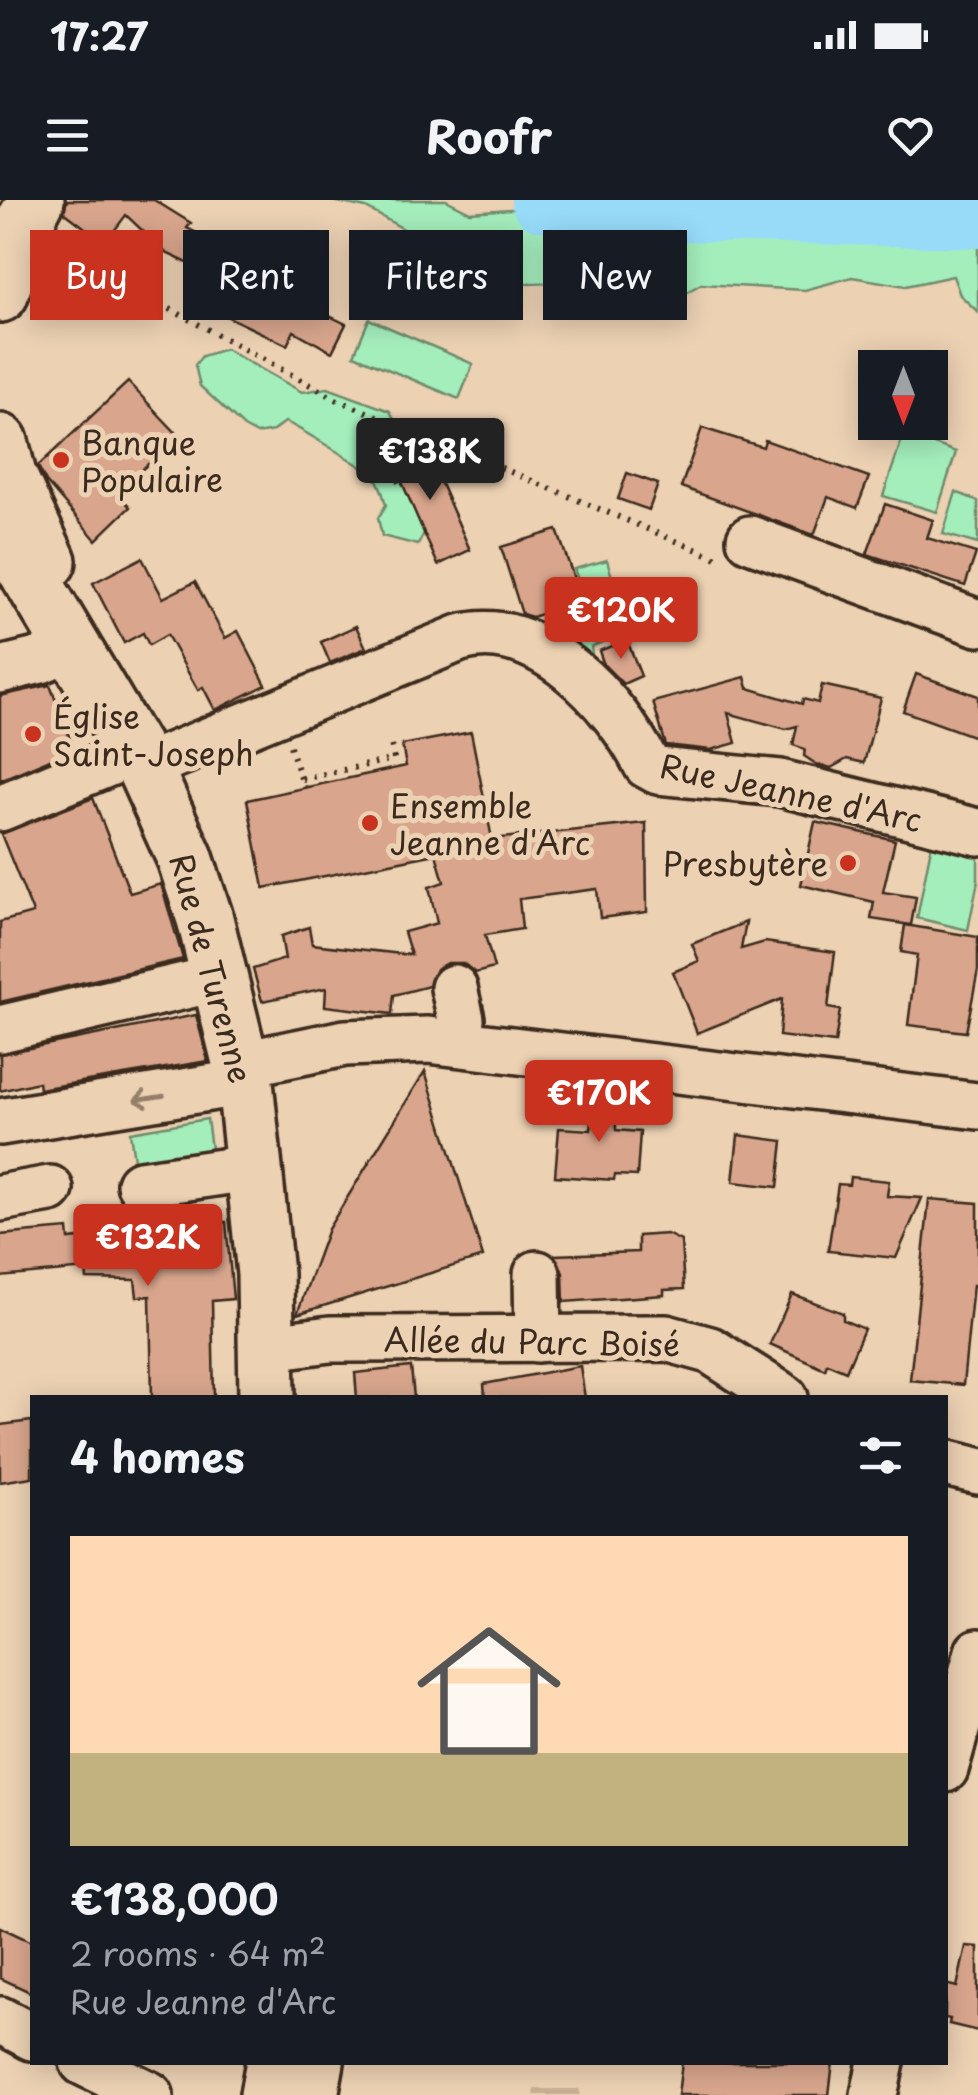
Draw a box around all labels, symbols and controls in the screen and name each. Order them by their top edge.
text: 17:27 [50,7,148,64]
text: Roofr [426,101,552,169]
icon: menu [40,108,95,163]
icon: heart [883,108,938,163]
chip: Buy [30,230,163,320]
chip: Rent [183,230,329,320]
chip: Filters [349,230,523,320]
chip: New [543,230,687,320]
north arrow [858,350,948,440]
map controls [858,350,948,440]
place label: Banque Populaire [81,418,223,503]
pin: €138K [360,418,500,503]
text: €138K [378,426,482,474]
marker: Banque Populaire [50,449,72,471]
pin: €120K [551,577,691,662]
text: €120K [567,585,675,633]
place label: Église Saint-Joseph [53,692,254,777]
marker: Église Saint-Joseph [22,723,44,745]
street label: Rue Jeanne d'Arc [656,741,926,843]
place label: Ensemble Jeanne d'Arc [390,781,590,866]
marker: Ensemble Jeanne d'Arc [359,812,381,834]
place label: Presbytère [663,839,828,887]
street label: Rue de Turenne [158,848,266,1088]
marker: Presbytère [837,852,859,874]
pin: €170K [529,1060,669,1145]
text: €170K [547,1068,651,1116]
one-way arrow [133,1089,166,1108]
pin: €132K [78,1204,218,1289]
text: €132K [95,1212,201,1260]
street label: Allée du Parc Boisé [384,1314,680,1368]
text: 4 homes [70,1424,245,1487]
icon: filters [853,1428,908,1483]
icon: home [399,1601,579,1781]
text: €138,000 [70,1866,279,1929]
text: 2 rooms · 64 m² [70,1929,326,1977]
text: Rue Jeanne d'Arc [70,1977,336,2025]

